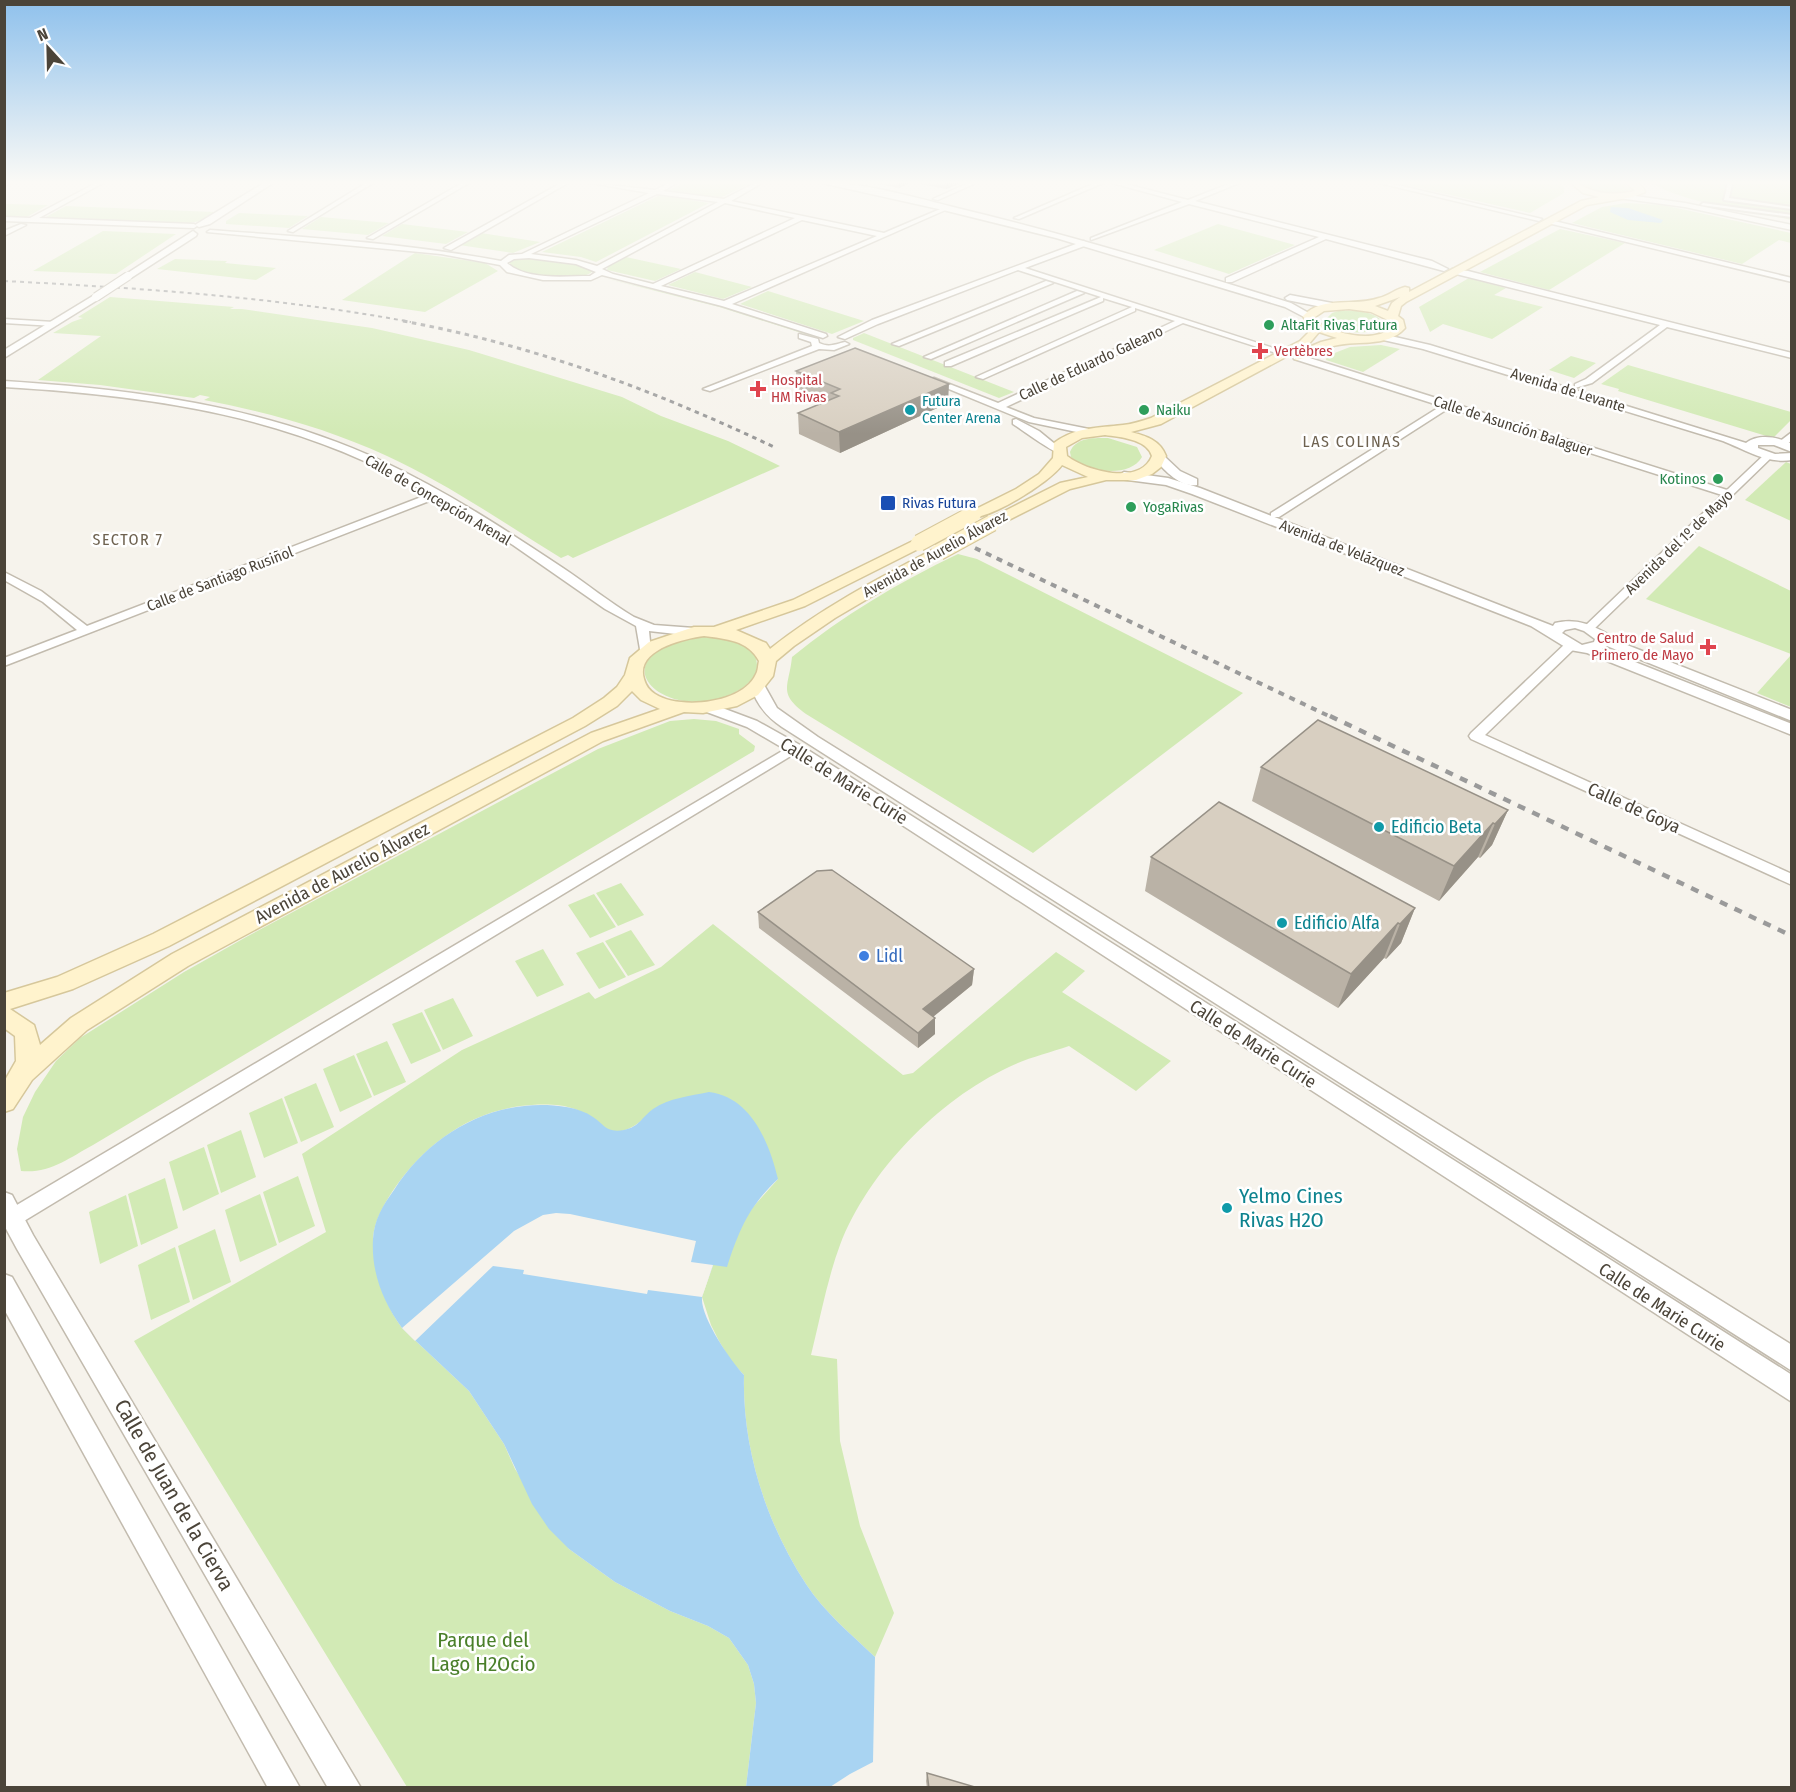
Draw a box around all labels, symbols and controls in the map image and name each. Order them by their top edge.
north arrow [18,18,78,78]
text: N [35,24,51,45]
place label: AltaFit Rivas Futura [1281,316,1398,334]
marker: AltaFit Rivas Futura [1262,318,1276,332]
street label: Calle de Eduardo Galeano [1016,322,1166,404]
marker: Vertèbres [1251,342,1269,360]
place label: Vertèbres [1274,342,1333,360]
street label: Avenida de Levante [1508,364,1628,416]
place label: Hospital HM Rivas [771,371,826,406]
marker: Hospital HM Rivas [749,380,767,398]
place label: Futura Center Arena [922,392,1001,427]
street label: Calle de Asunción Balaguer [1431,392,1595,460]
place label: Naiku [1156,401,1191,419]
marker: Futura Center Arena [903,403,917,417]
marker: Naiku [1137,403,1151,417]
district label: LAS COLINAS [1303,432,1401,451]
street label: Calle de Concepción Arenal [362,451,514,549]
place label: Kotinos [1659,470,1706,488]
marker: Kotinos [1711,472,1725,486]
street label: Avenida del 1º de Mayo [1621,486,1737,598]
marker: Rivas Futura [879,494,897,512]
place label: Rivas Futura [902,494,976,512]
place label: YogaRivas [1143,498,1204,516]
marker: YogaRivas [1124,500,1138,514]
street label: Avenida de Aurelio Álvarez [860,507,1010,601]
street label: Avenida de Velázquez [1277,516,1407,580]
district label: SECTOR 7 [92,530,164,549]
street label: Calle de Santiago Rusiñol [144,543,296,615]
place label: Centro de Salud Primero de Mayo [1591,629,1694,664]
marker: Centro de Salud Primero de Mayo [1699,638,1717,656]
street label: Calle de Marie Curie [776,733,912,829]
street label: Calle de Goya [1584,778,1684,838]
place label: Edificio Beta [1391,816,1482,838]
street label: Avenida de Aurelio Álvarez [250,817,433,928]
marker: Edificio Beta [1372,820,1386,834]
place label: Edificio Alfa [1294,912,1380,934]
marker: Edificio Alfa [1275,916,1289,930]
place label: Lidl [876,945,903,967]
marker: Lidl [857,949,871,963]
street label: Calle de Marie Curie [1186,995,1320,1093]
place label: Yelmo Cines Rivas H2O [1239,1183,1343,1233]
marker: Yelmo Cines Rivas H2O [1220,1201,1234,1215]
street label: Calle de Marie Curie [1595,1258,1729,1356]
street label: Calle de Juan de la Cierva [109,1395,239,1595]
park label: Parque del Lago H2Ocio [430,1627,536,1677]

